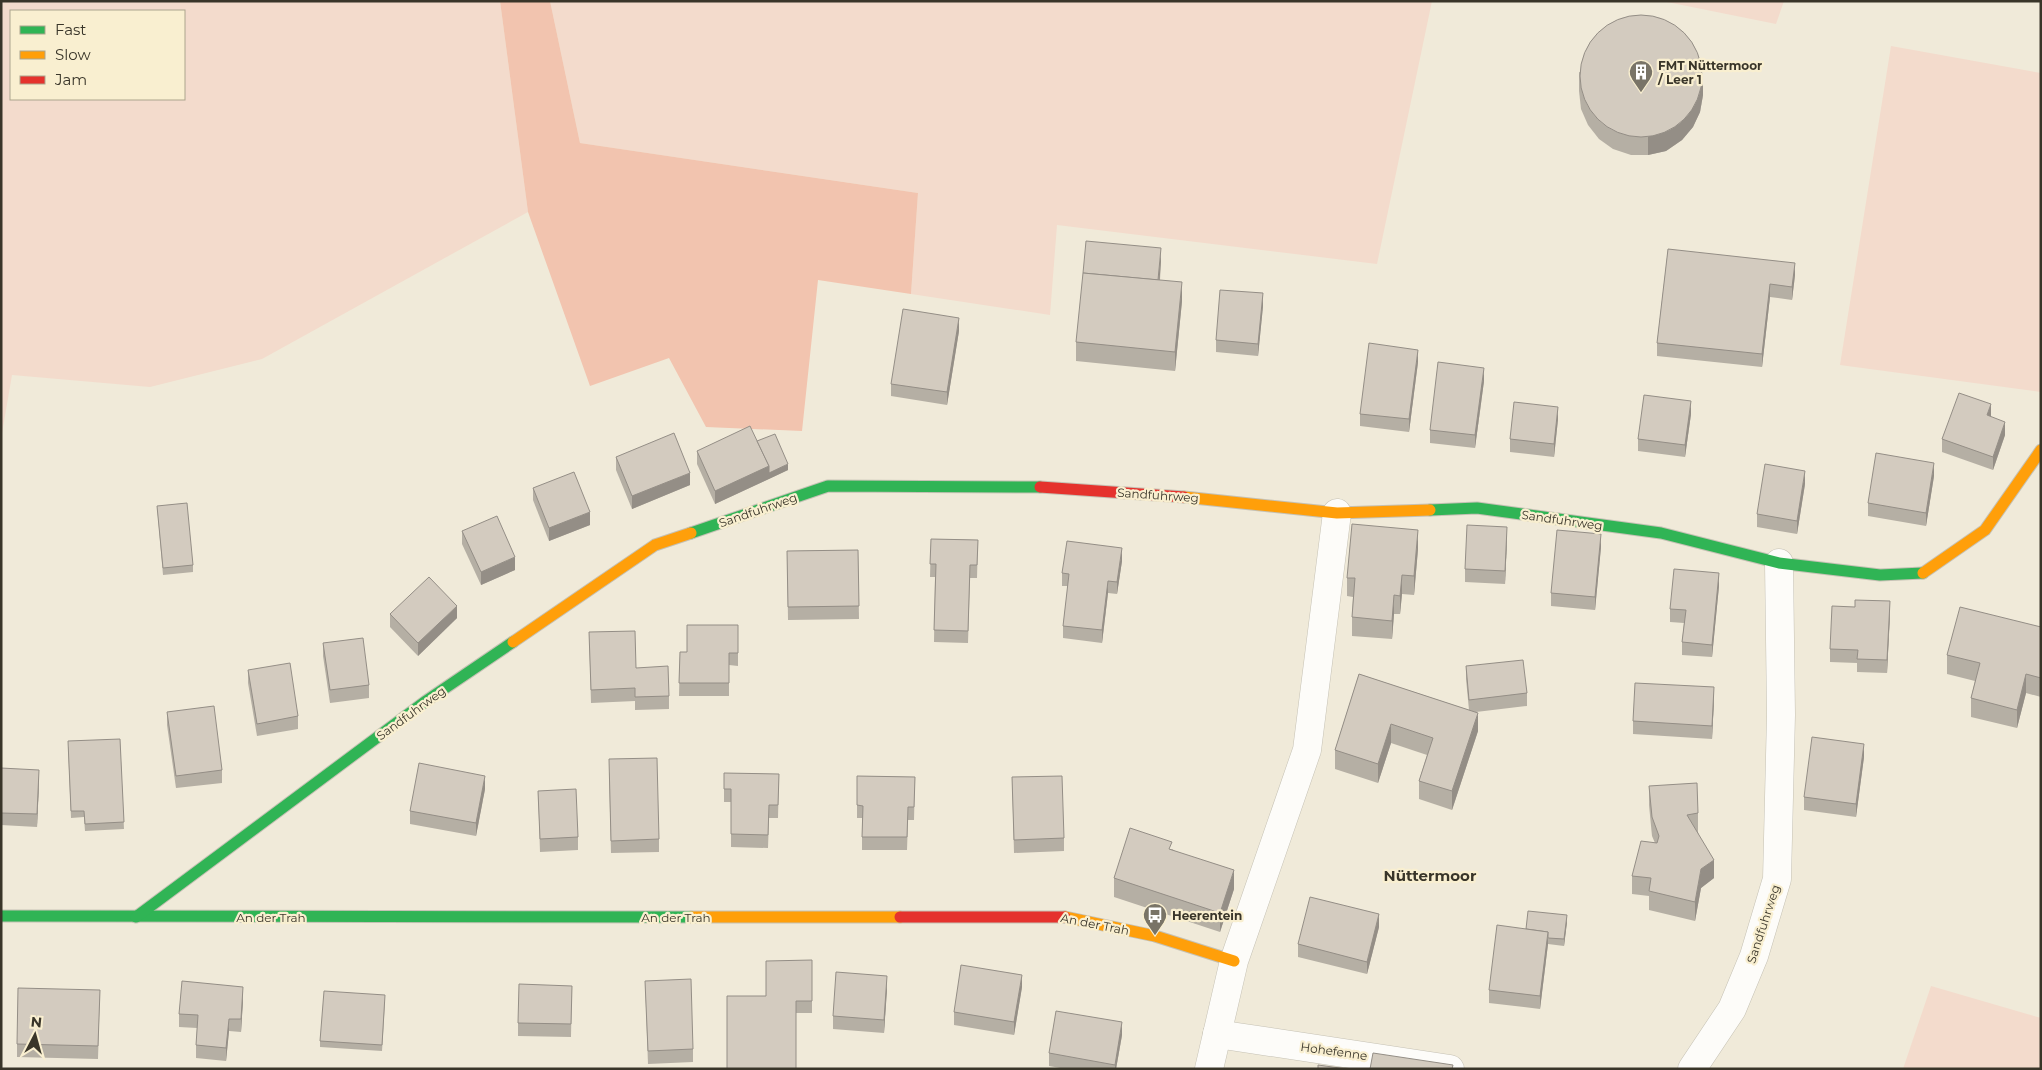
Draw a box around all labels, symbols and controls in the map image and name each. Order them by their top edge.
legend [10,10,185,100]
text: Fast [55,20,86,39]
text: Slow [55,45,91,64]
place label: FMT Nüttermoor / Leer 1 [1657,58,1762,87]
building icon: FMT Nüttermoor / Leer 1 [1628,59,1654,93]
text: Jam [54,70,87,89]
street label: Sandfuhrweg [1117,485,1199,505]
street label: Sandfuhrweg [717,490,799,530]
street label: Sandfuhrweg [1520,507,1604,533]
street label: Sandfuhrweg [374,683,448,743]
district label: Nüttermoor [1384,866,1477,885]
street label: Sandfuhrweg [1743,883,1783,965]
bus stop icon: Heerentein [1142,902,1168,936]
place label: Heerentein [1172,908,1242,923]
street label: An der Trah [236,910,306,925]
street label: An der Trah [641,910,711,925]
street label: An der Trah [1059,910,1131,938]
north arrow [10,1010,60,1060]
text: N [30,1013,43,1032]
street label: Hohefenne [1300,1039,1368,1063]

